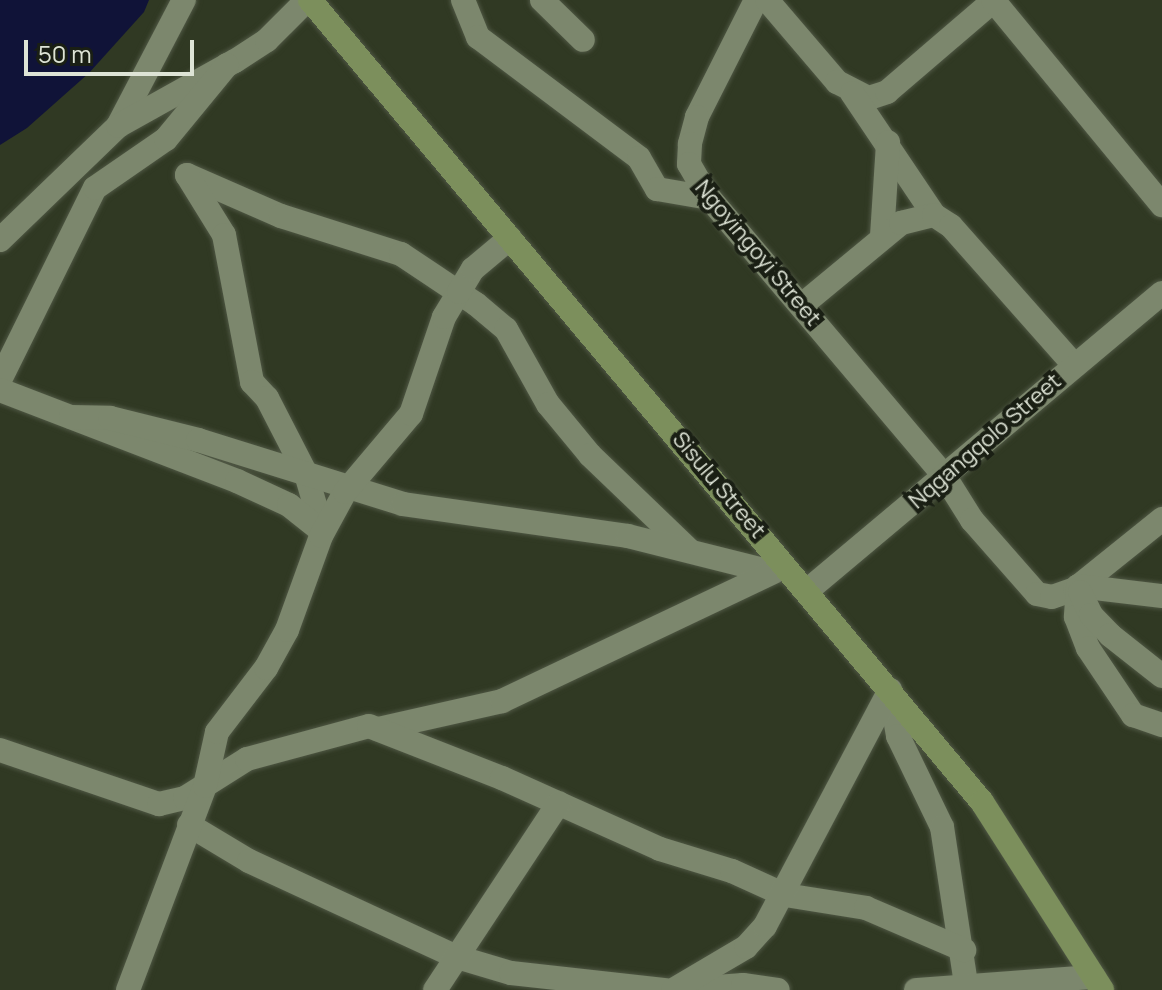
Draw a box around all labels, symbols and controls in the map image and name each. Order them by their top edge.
scale bar [28,24,198,74]
text: 50 m [38,37,92,70]
street label: Ngoyingoyi Street [689,175,827,331]
street label: Nqgangqolo Street [904,368,1066,514]
street label: Sisulu Street [667,427,771,543]

